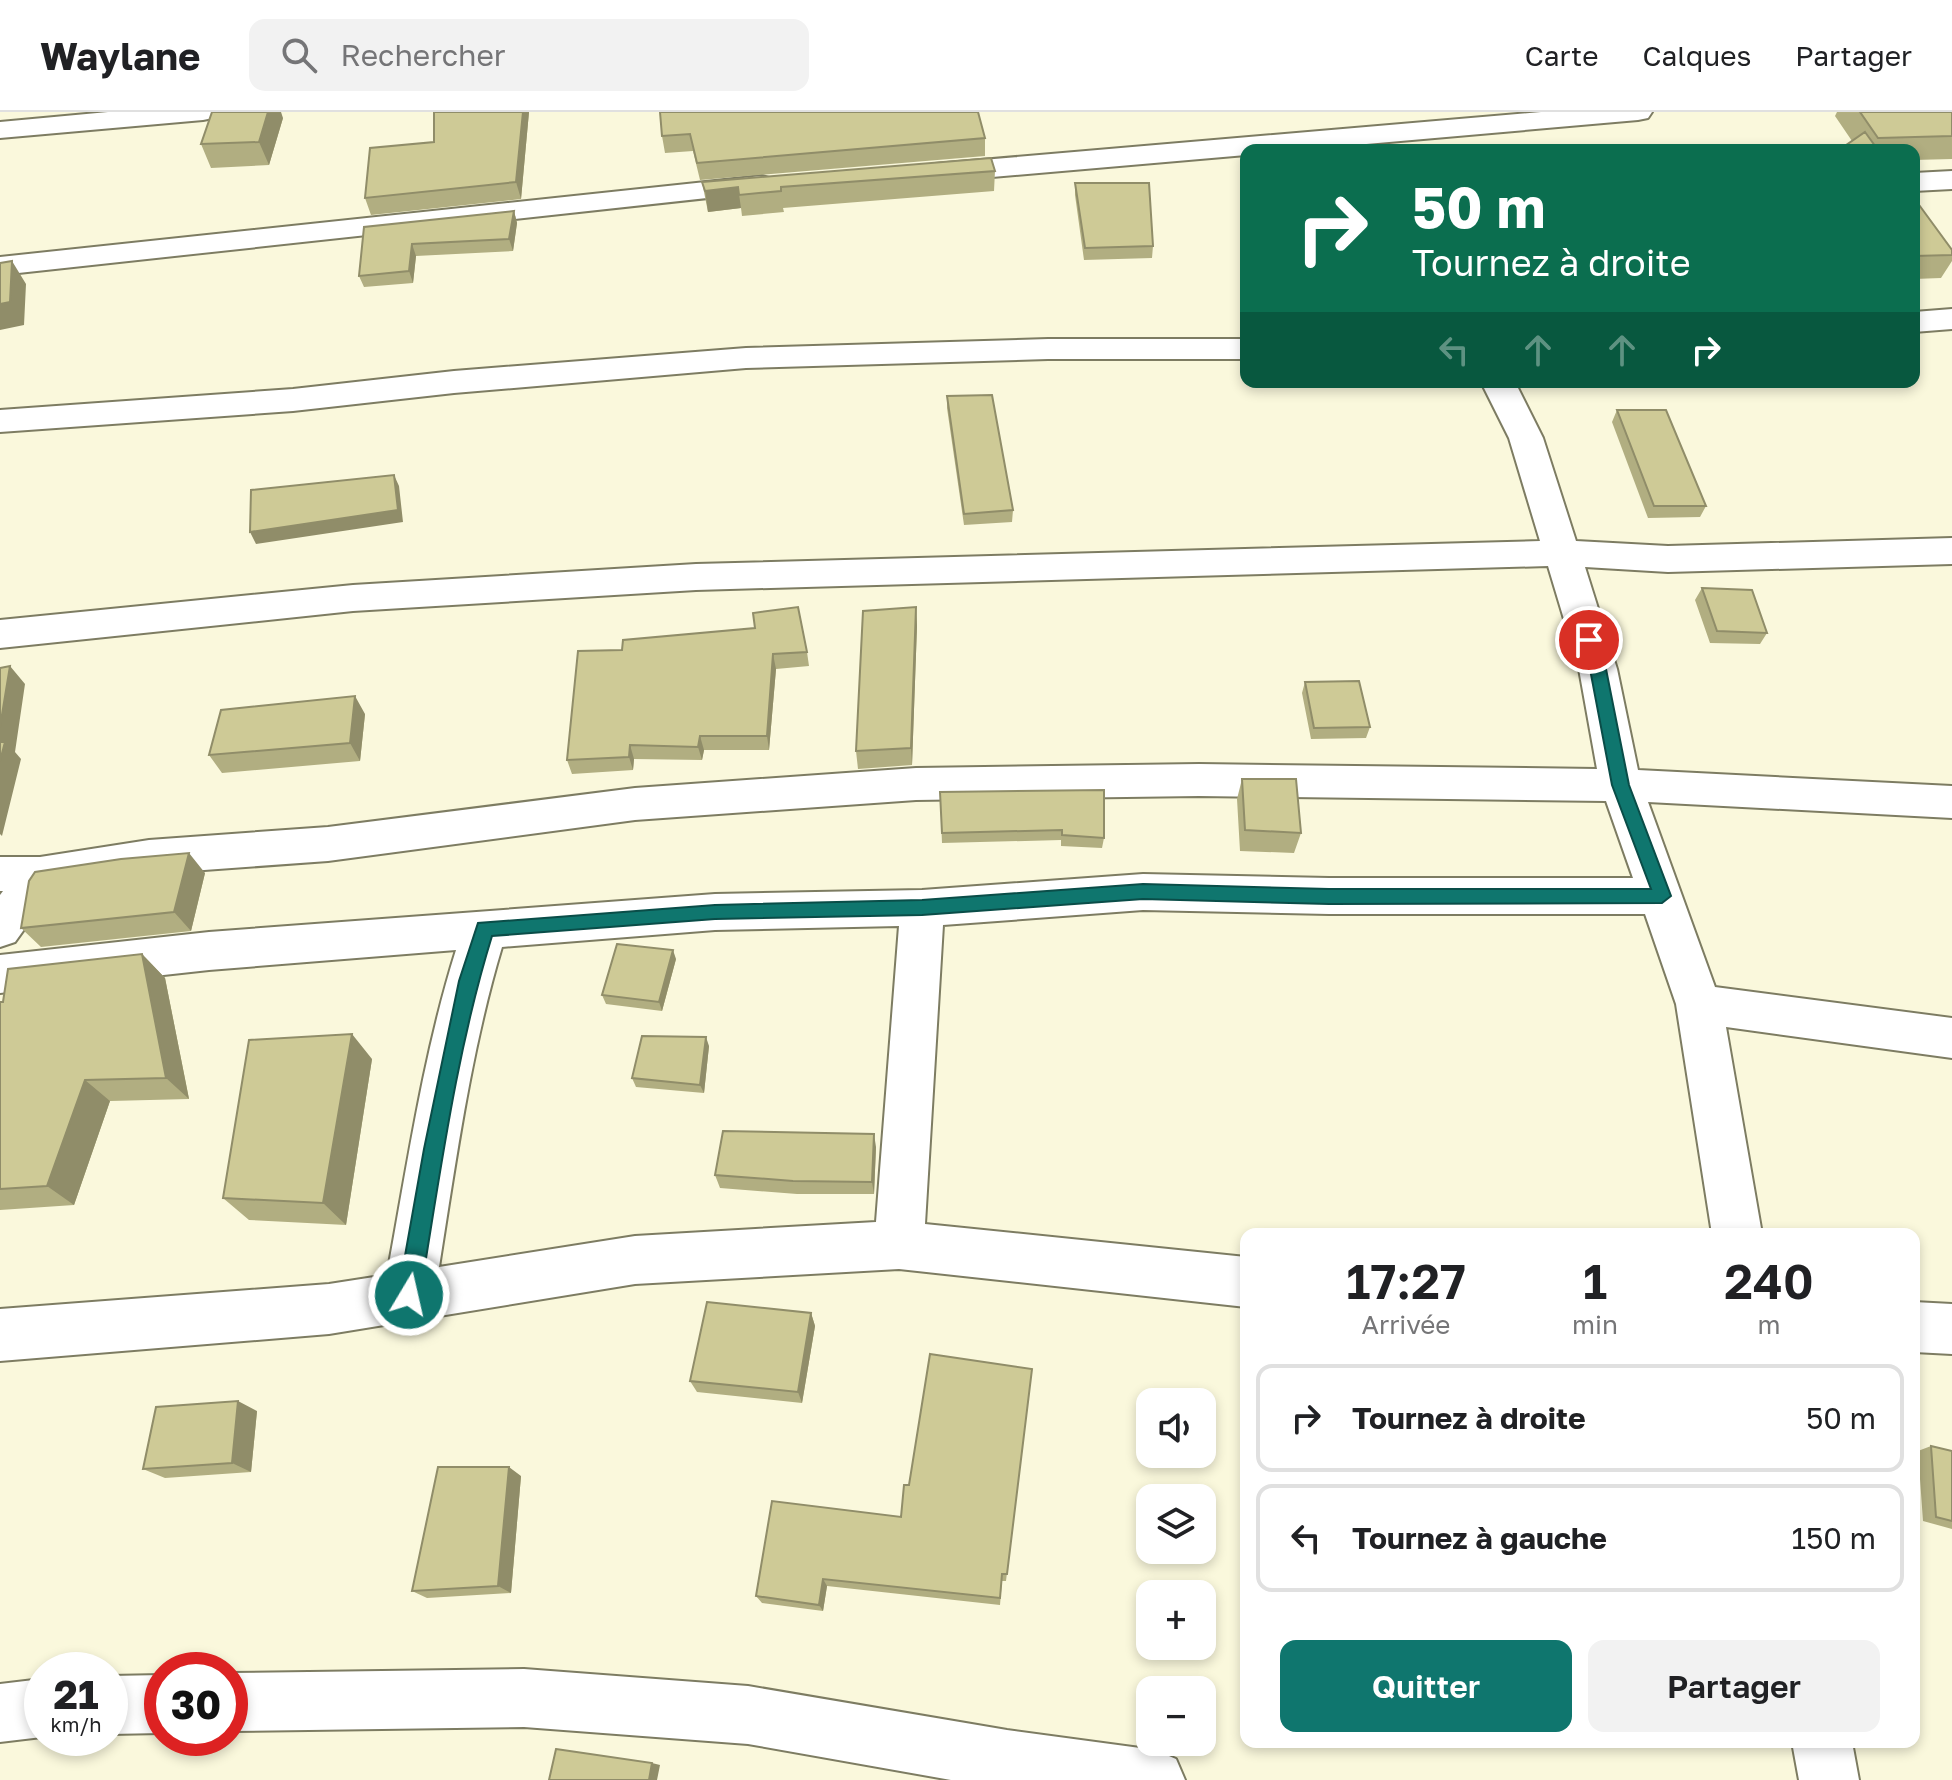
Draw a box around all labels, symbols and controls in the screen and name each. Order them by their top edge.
search box [249,19,809,91]
text: Waylane [40,33,201,78]
icon: search [277,33,321,77]
text: Rechercher [341,37,506,73]
text: Carte [1525,39,1598,72]
text: Calques [1642,39,1751,72]
text: Partager [1795,39,1912,72]
text: 50 m [1412,173,1546,240]
icon: right [1280,176,1384,280]
text: Tournez à droite [1412,241,1691,284]
icon: left [1432,328,1476,372]
icon: ahead [1516,328,1560,372]
icon: ahead [1600,328,1644,372]
icon: right [1684,328,1728,372]
pin [1555,606,1623,674]
icon: arrive [1567,618,1611,662]
text: 17:27 [1346,1252,1466,1310]
text: 1 [1583,1252,1607,1310]
text: 240 [1724,1252,1814,1310]
position arrow [367,1253,451,1337]
text: Arrivée [1362,1309,1450,1340]
text: min [1572,1309,1618,1340]
text: m [1757,1309,1781,1340]
map controls [1136,1388,1216,1756]
button: sound [1136,1388,1216,1468]
icon: right [1284,1396,1328,1440]
text: Tournez à droite [1352,1400,1586,1436]
text: 50 m [1806,1400,1876,1436]
button: layers [1136,1484,1216,1564]
icon: left [1284,1516,1328,1560]
text: Tournez à gauche [1352,1520,1607,1556]
text: 150 m [1791,1520,1876,1556]
button: + [1136,1580,1216,1660]
button: Quitter [1280,1640,1572,1732]
button: Partager [1588,1640,1880,1732]
speed limit sign: 30 [144,1652,248,1756]
text: 21 [54,1670,99,1718]
button: − [1136,1676,1216,1756]
text: km/h [51,1712,101,1736]

